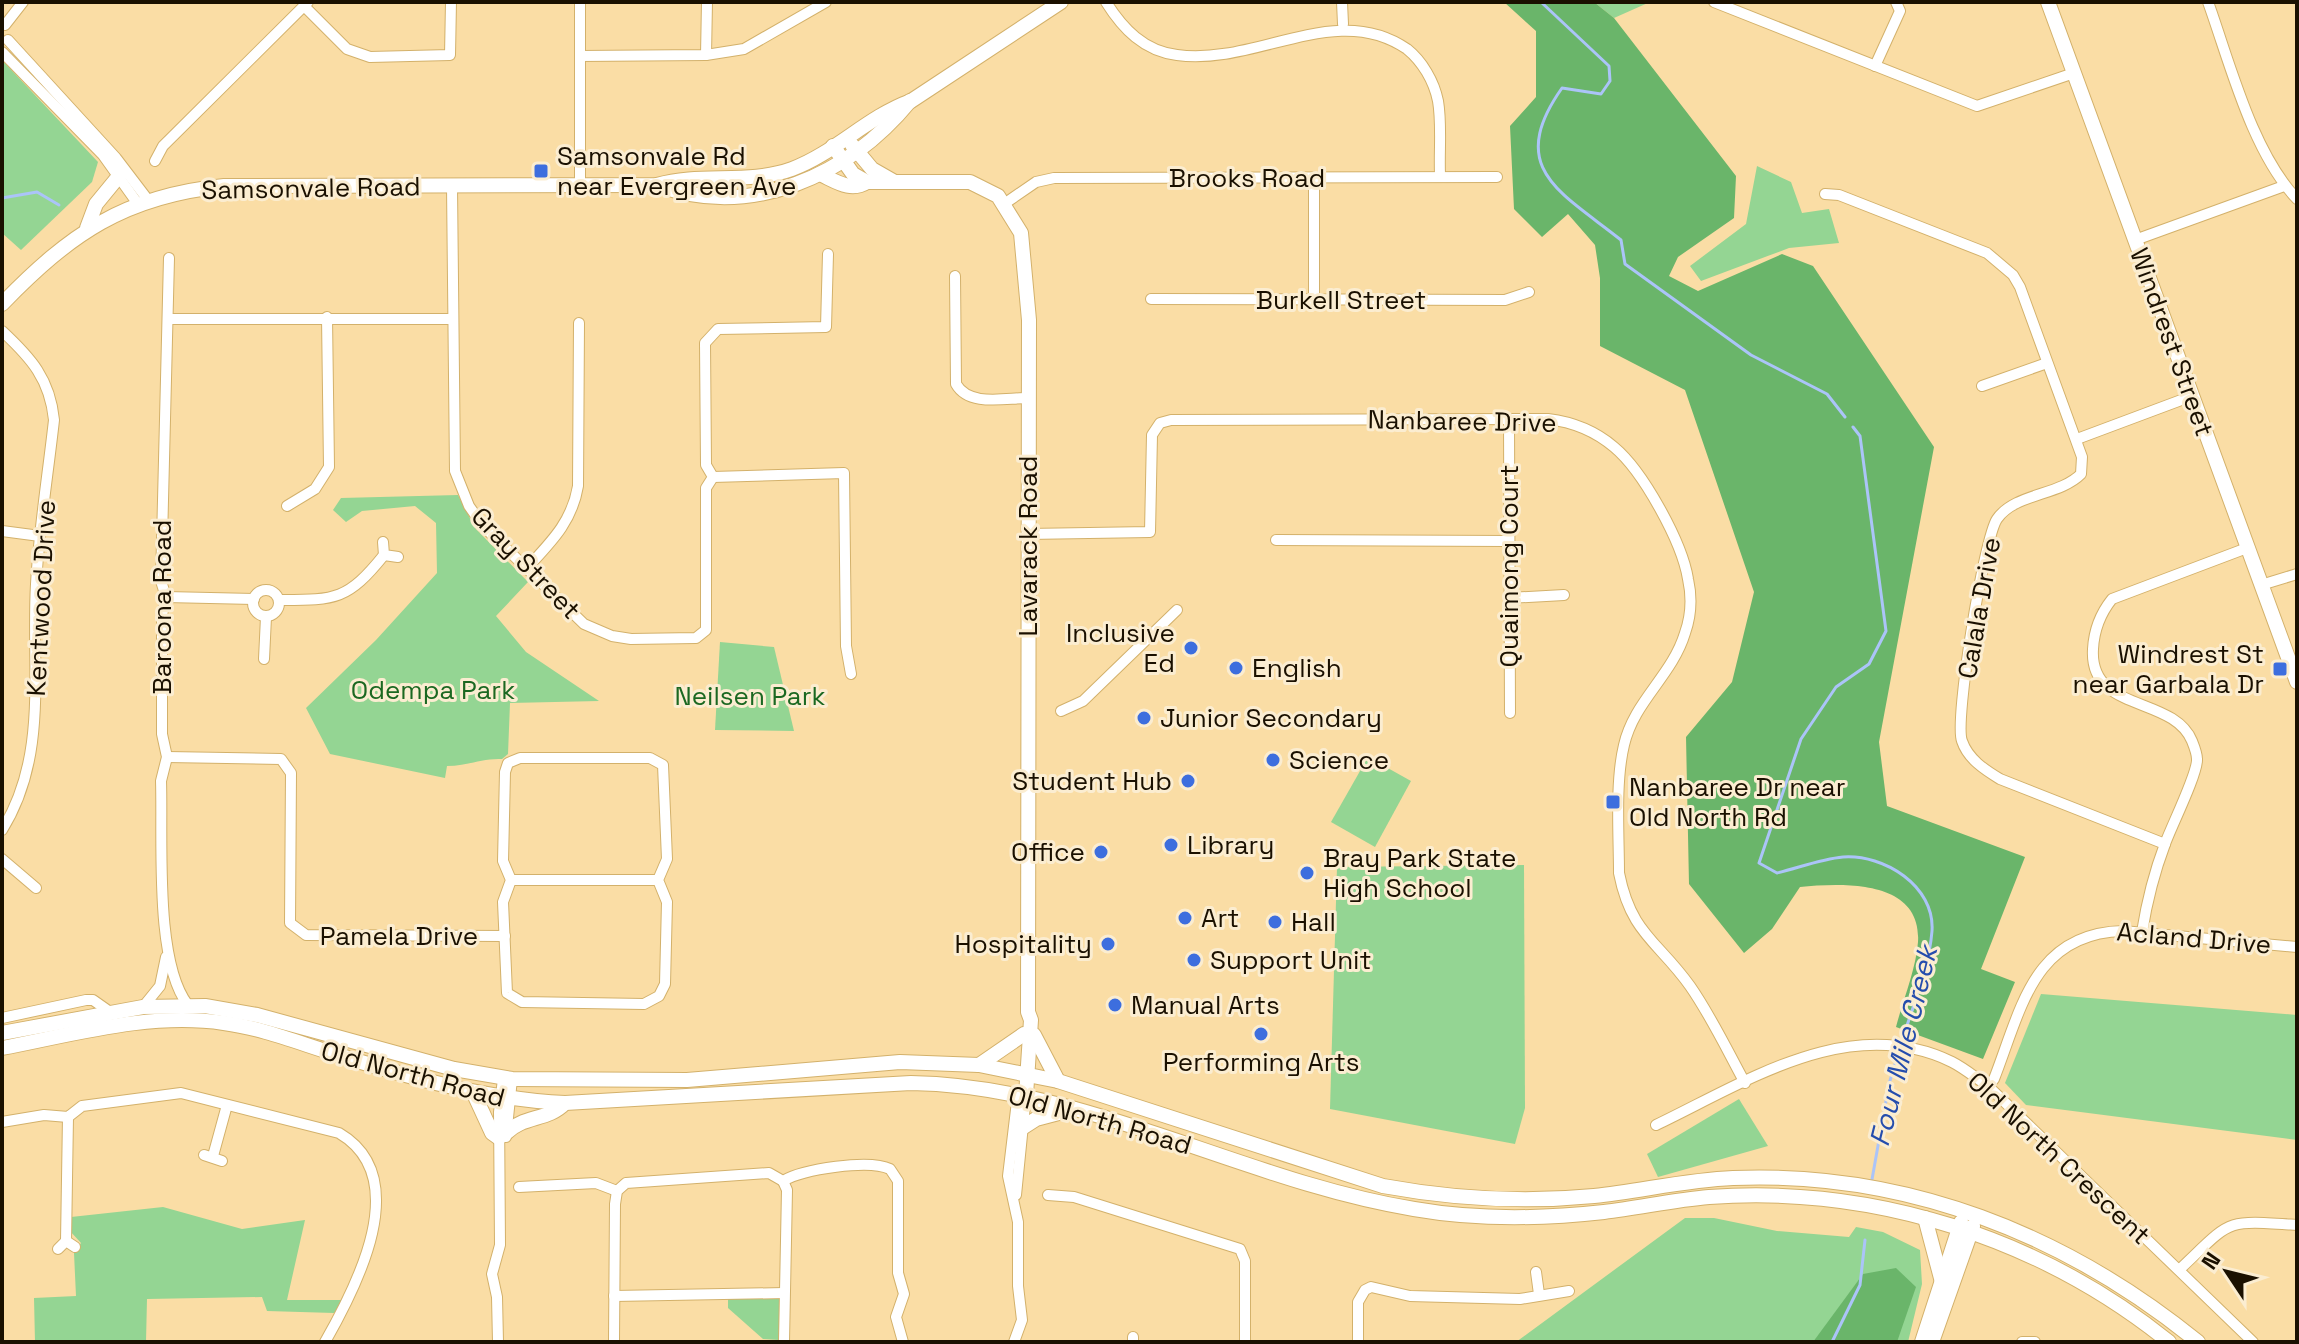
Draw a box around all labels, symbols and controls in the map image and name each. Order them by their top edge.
place label: Samsonvale Rd near Evergreen Ave [557,139,797,203]
street label: Brooks Road [1169,161,1325,195]
marker: Samsonvale Rd near Evergreen Ave [532,162,550,180]
street label: Samsonvale Road [201,169,421,207]
street label: Windrest Street [2122,243,2222,441]
street label: Burkell Street [1256,283,1426,317]
street label: Nanbaree Drive [1367,402,1557,440]
street label: Lavarack Road [1011,455,1045,637]
street label: Quaimong Court [1492,465,1526,667]
street label: Kentwood Drive [19,499,63,697]
street label: Gray Street [464,500,588,626]
street label: Baroona Road [145,520,179,695]
street label: Calala Drive [1950,535,2008,681]
place label: Inclusive Ed [1066,616,1175,680]
place label: Windrest St near Garbala Dr [2073,637,2264,701]
marker: Inclusive Ed [1182,639,1200,657]
place label: English [1252,651,1342,685]
marker: English [1227,659,1245,677]
marker: Windrest St near Garbala Dr [2271,660,2289,678]
park label: Odempa Park [351,673,515,707]
park label: Neilsen Park [674,679,826,713]
place label: Junior Secondary [1160,701,1382,735]
marker: Junior Secondary [1135,709,1153,727]
place label: Science [1289,743,1389,777]
marker: Science [1264,751,1282,769]
place label: Student Hub [1012,764,1172,798]
place label: Nanbaree Dr near Old North Rd [1629,770,1845,834]
marker: Student Hub [1179,772,1197,790]
marker: Nanbaree Dr near Old North Rd [1604,793,1622,811]
place label: Library [1187,828,1274,862]
place label: Office [1011,835,1085,869]
marker: Library [1162,836,1180,854]
place label: Bray Park State High School [1323,841,1516,905]
marker: Office [1092,843,1110,861]
marker: Bray Park State High School [1298,864,1316,882]
place label: Art [1201,901,1239,935]
place label: Hall [1291,905,1336,939]
marker: Art [1176,909,1194,927]
marker: Hall [1266,913,1284,931]
street label: Acland Drive [2115,914,2273,962]
street label: Pamela Drive [320,919,478,953]
place label: Hospitality [955,927,1092,961]
marker: Hospitality [1099,935,1117,953]
water label: Four Mile Creek [1861,939,1946,1150]
place label: Support Unit [1210,943,1371,977]
marker: Support Unit [1185,951,1203,969]
place label: Manual Arts [1131,988,1280,1022]
marker: Manual Arts [1106,996,1124,1014]
marker: Performing Arts [1252,1025,1270,1043]
street label: Old North Road [317,1033,509,1115]
place label: Performing Arts [1163,1045,1359,1079]
street label: Old North Crescent [1960,1064,2158,1252]
street label: Old North Road [1005,1078,1195,1162]
north arrow [2187,1232,2267,1312]
text: N [2195,1246,2226,1275]

